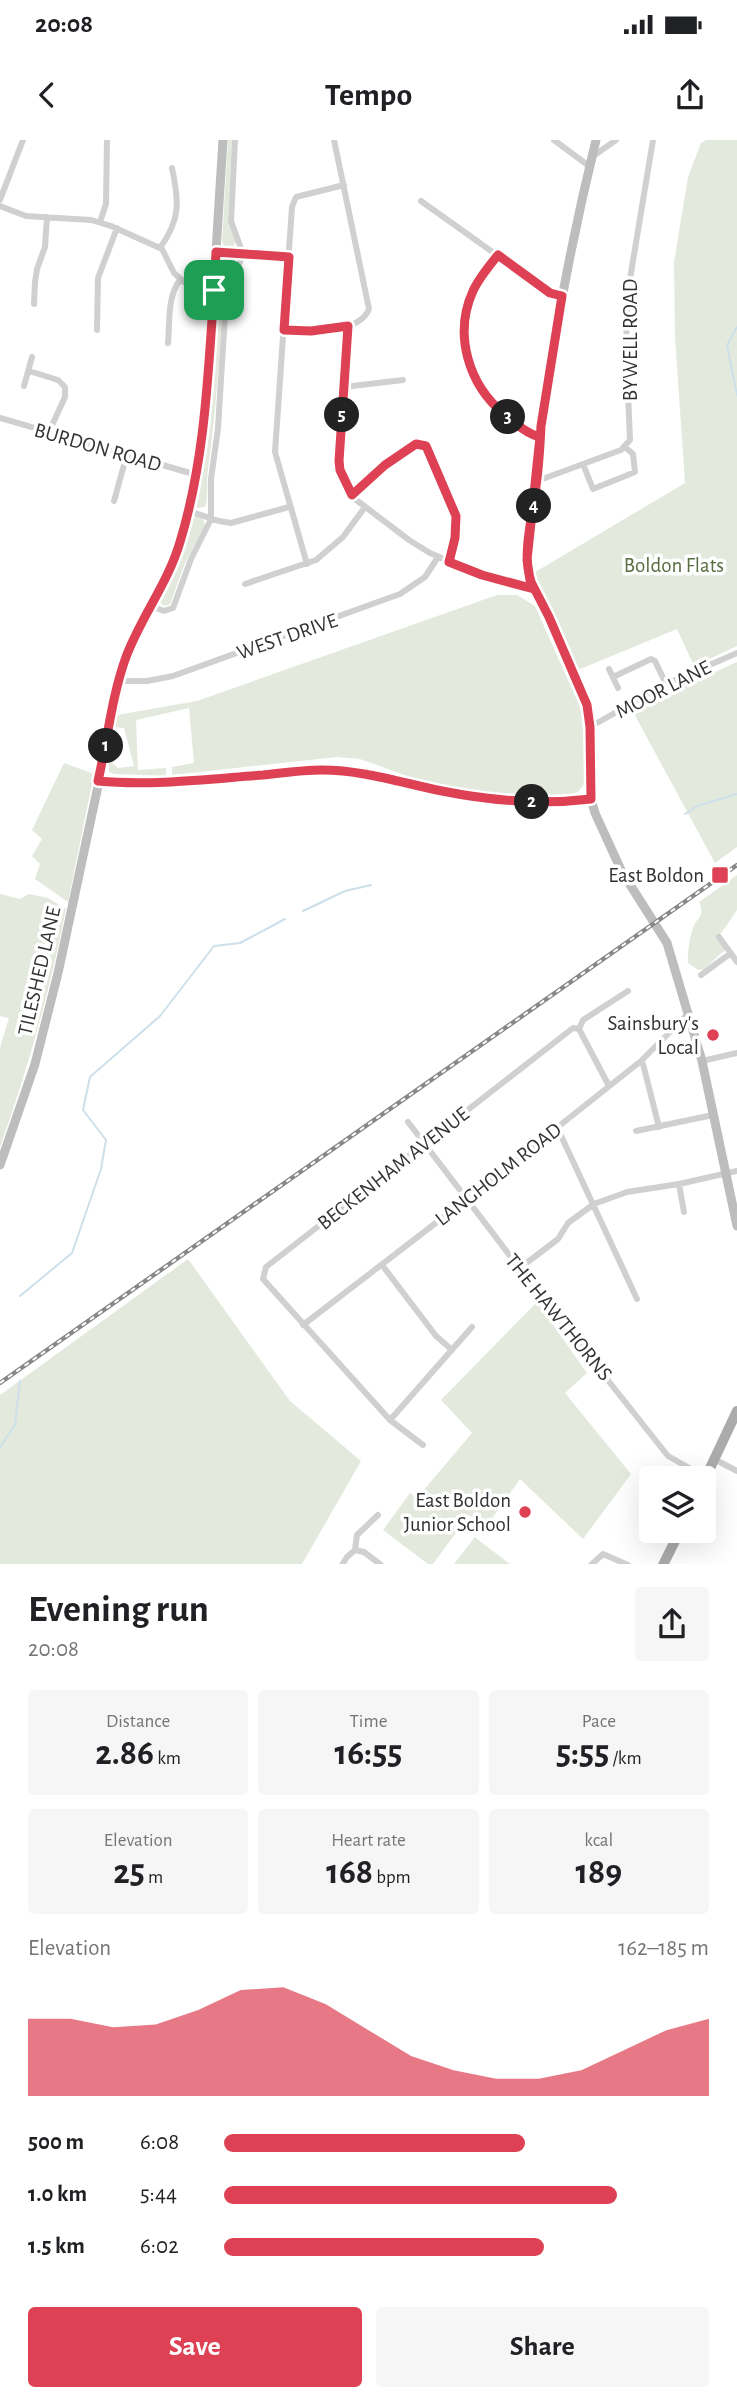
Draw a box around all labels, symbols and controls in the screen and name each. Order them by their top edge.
text: 20:08 [35,11,93,37]
icon: back [28,76,66,114]
icon: share [671,76,709,114]
text: Tempo [325,79,412,111]
pin [184,260,244,320]
icon: arrive [195,271,233,309]
street label: BYWELL ROAD [620,279,641,401]
pin: 5 [324,398,360,432]
pin: 3 [490,400,526,434]
text: 5 [337,405,346,424]
text: 3 [503,407,512,426]
street label: BURDON ROAD [32,419,164,476]
pin: 4 [516,488,552,524]
text: 4 [529,496,538,515]
park label: Boldon Flats [624,555,724,576]
street label: WEST DRIVE [234,610,340,663]
street label: MOOR LANE [612,657,714,722]
pin: 1 [88,728,124,764]
text: 1 [102,736,109,755]
pin: 2 [514,784,550,820]
text: 2 [527,792,536,811]
place label: East Boldon [608,865,704,886]
marker: East Boldon [710,865,730,885]
street label: TILESHED LANE [14,905,65,1038]
place label: Sainsbury's Local [608,1013,699,1058]
marker: Sainsbury's Local [705,1027,721,1043]
street label: BECKENHAM AVENUE [314,1103,473,1234]
street label: LANGHOLM ROAD [431,1119,565,1230]
street label: THE HAWTHORNS [501,1250,616,1385]
map controls [639,1466,716,1543]
button: layers [639,1466,716,1543]
place label: East Boldon Junior School [404,1490,511,1535]
marker: East Boldon Junior School [517,1504,533,1520]
button: share [635,1587,709,1661]
text: Evening run [28,1591,209,1629]
text: 20:08 [28,1638,79,1661]
text: Distance [106,1712,170,1731]
text: Time [350,1712,387,1731]
text: Pace [582,1712,616,1731]
text: 2.86 [95,1736,154,1771]
text: 16:55 [335,1736,402,1771]
text: 5:55 [556,1736,609,1771]
text: km [154,1749,181,1768]
text: /km [609,1749,642,1768]
text: Elevation [104,1831,173,1850]
text: Heart rate [331,1831,406,1850]
text: kcal [584,1831,613,1850]
text: 25 [113,1855,145,1890]
text: 168 [326,1855,373,1890]
text: 189 [575,1855,622,1890]
text: m [145,1868,163,1887]
text: bpm [373,1868,411,1887]
text: Elevation [28,1937,111,1960]
text: 162–185 m [618,1937,709,1960]
text: 500 m [28,2131,84,2154]
text: 6:08 [140,2131,179,2154]
text: 1.0 km [28,2183,87,2206]
text: 5:44 [140,2183,177,2206]
text: 1.5 km [28,2235,85,2258]
text: 6:02 [140,2235,179,2258]
button: Save [28,2307,362,2387]
button: Share [376,2307,709,2387]

